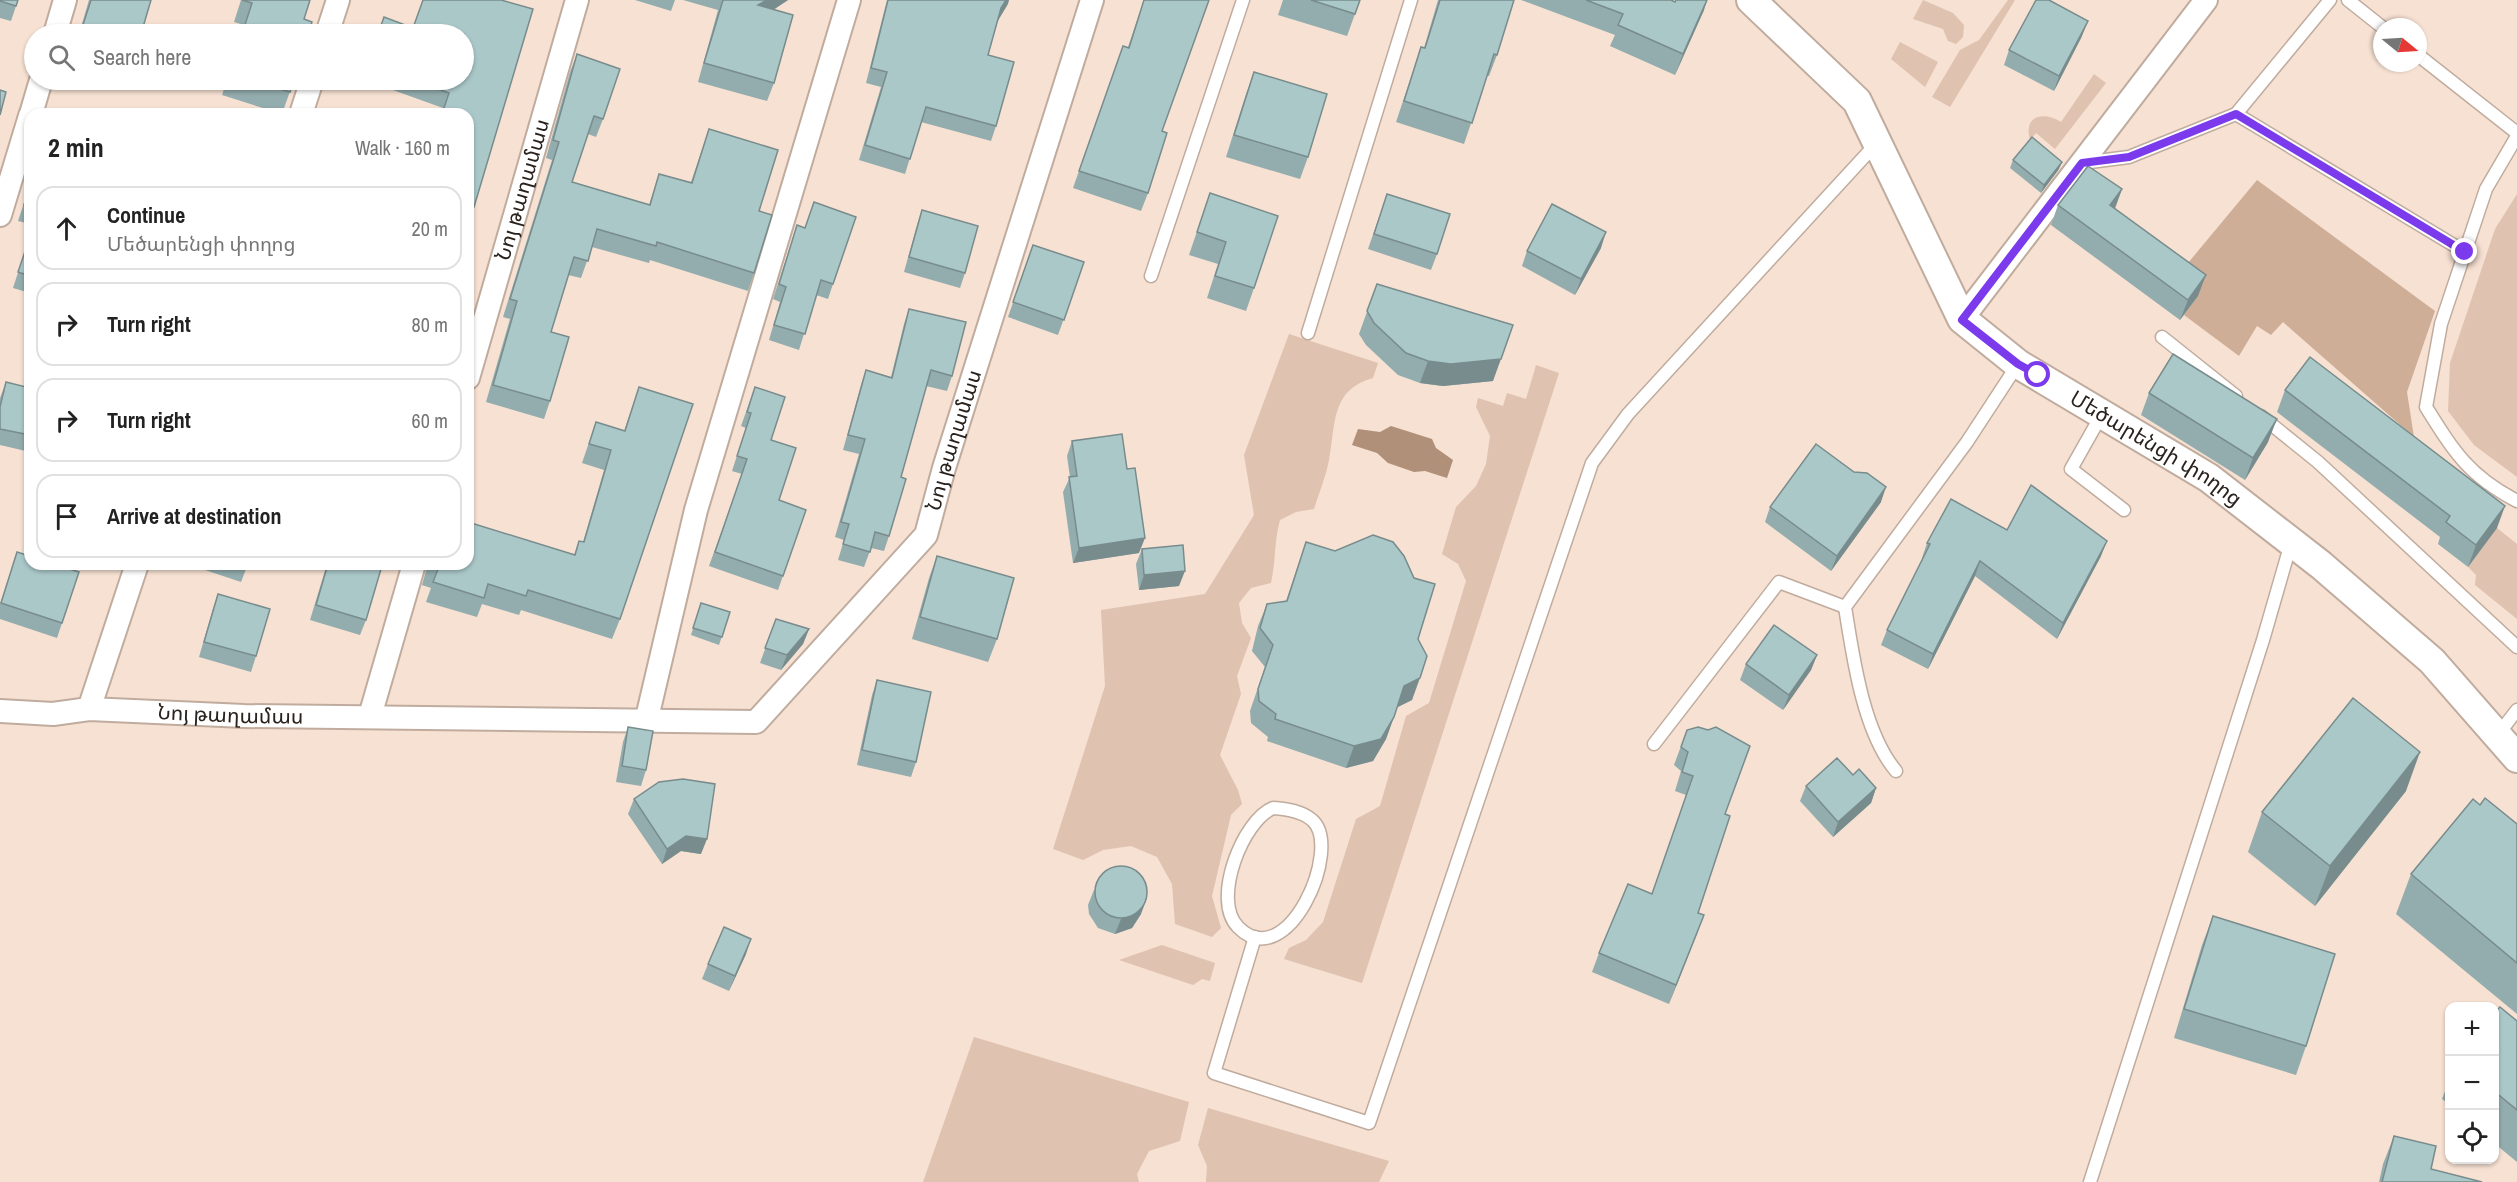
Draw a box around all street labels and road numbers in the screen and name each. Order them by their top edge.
street label: Նոյ թաղամաս [488,115,556,264]
street label: Նոյ թաղամաս [918,366,988,514]
street label: Մեծարենցի փողոց [2065,383,2249,513]
street label: Նոյ թաղամաս [157,697,304,731]

